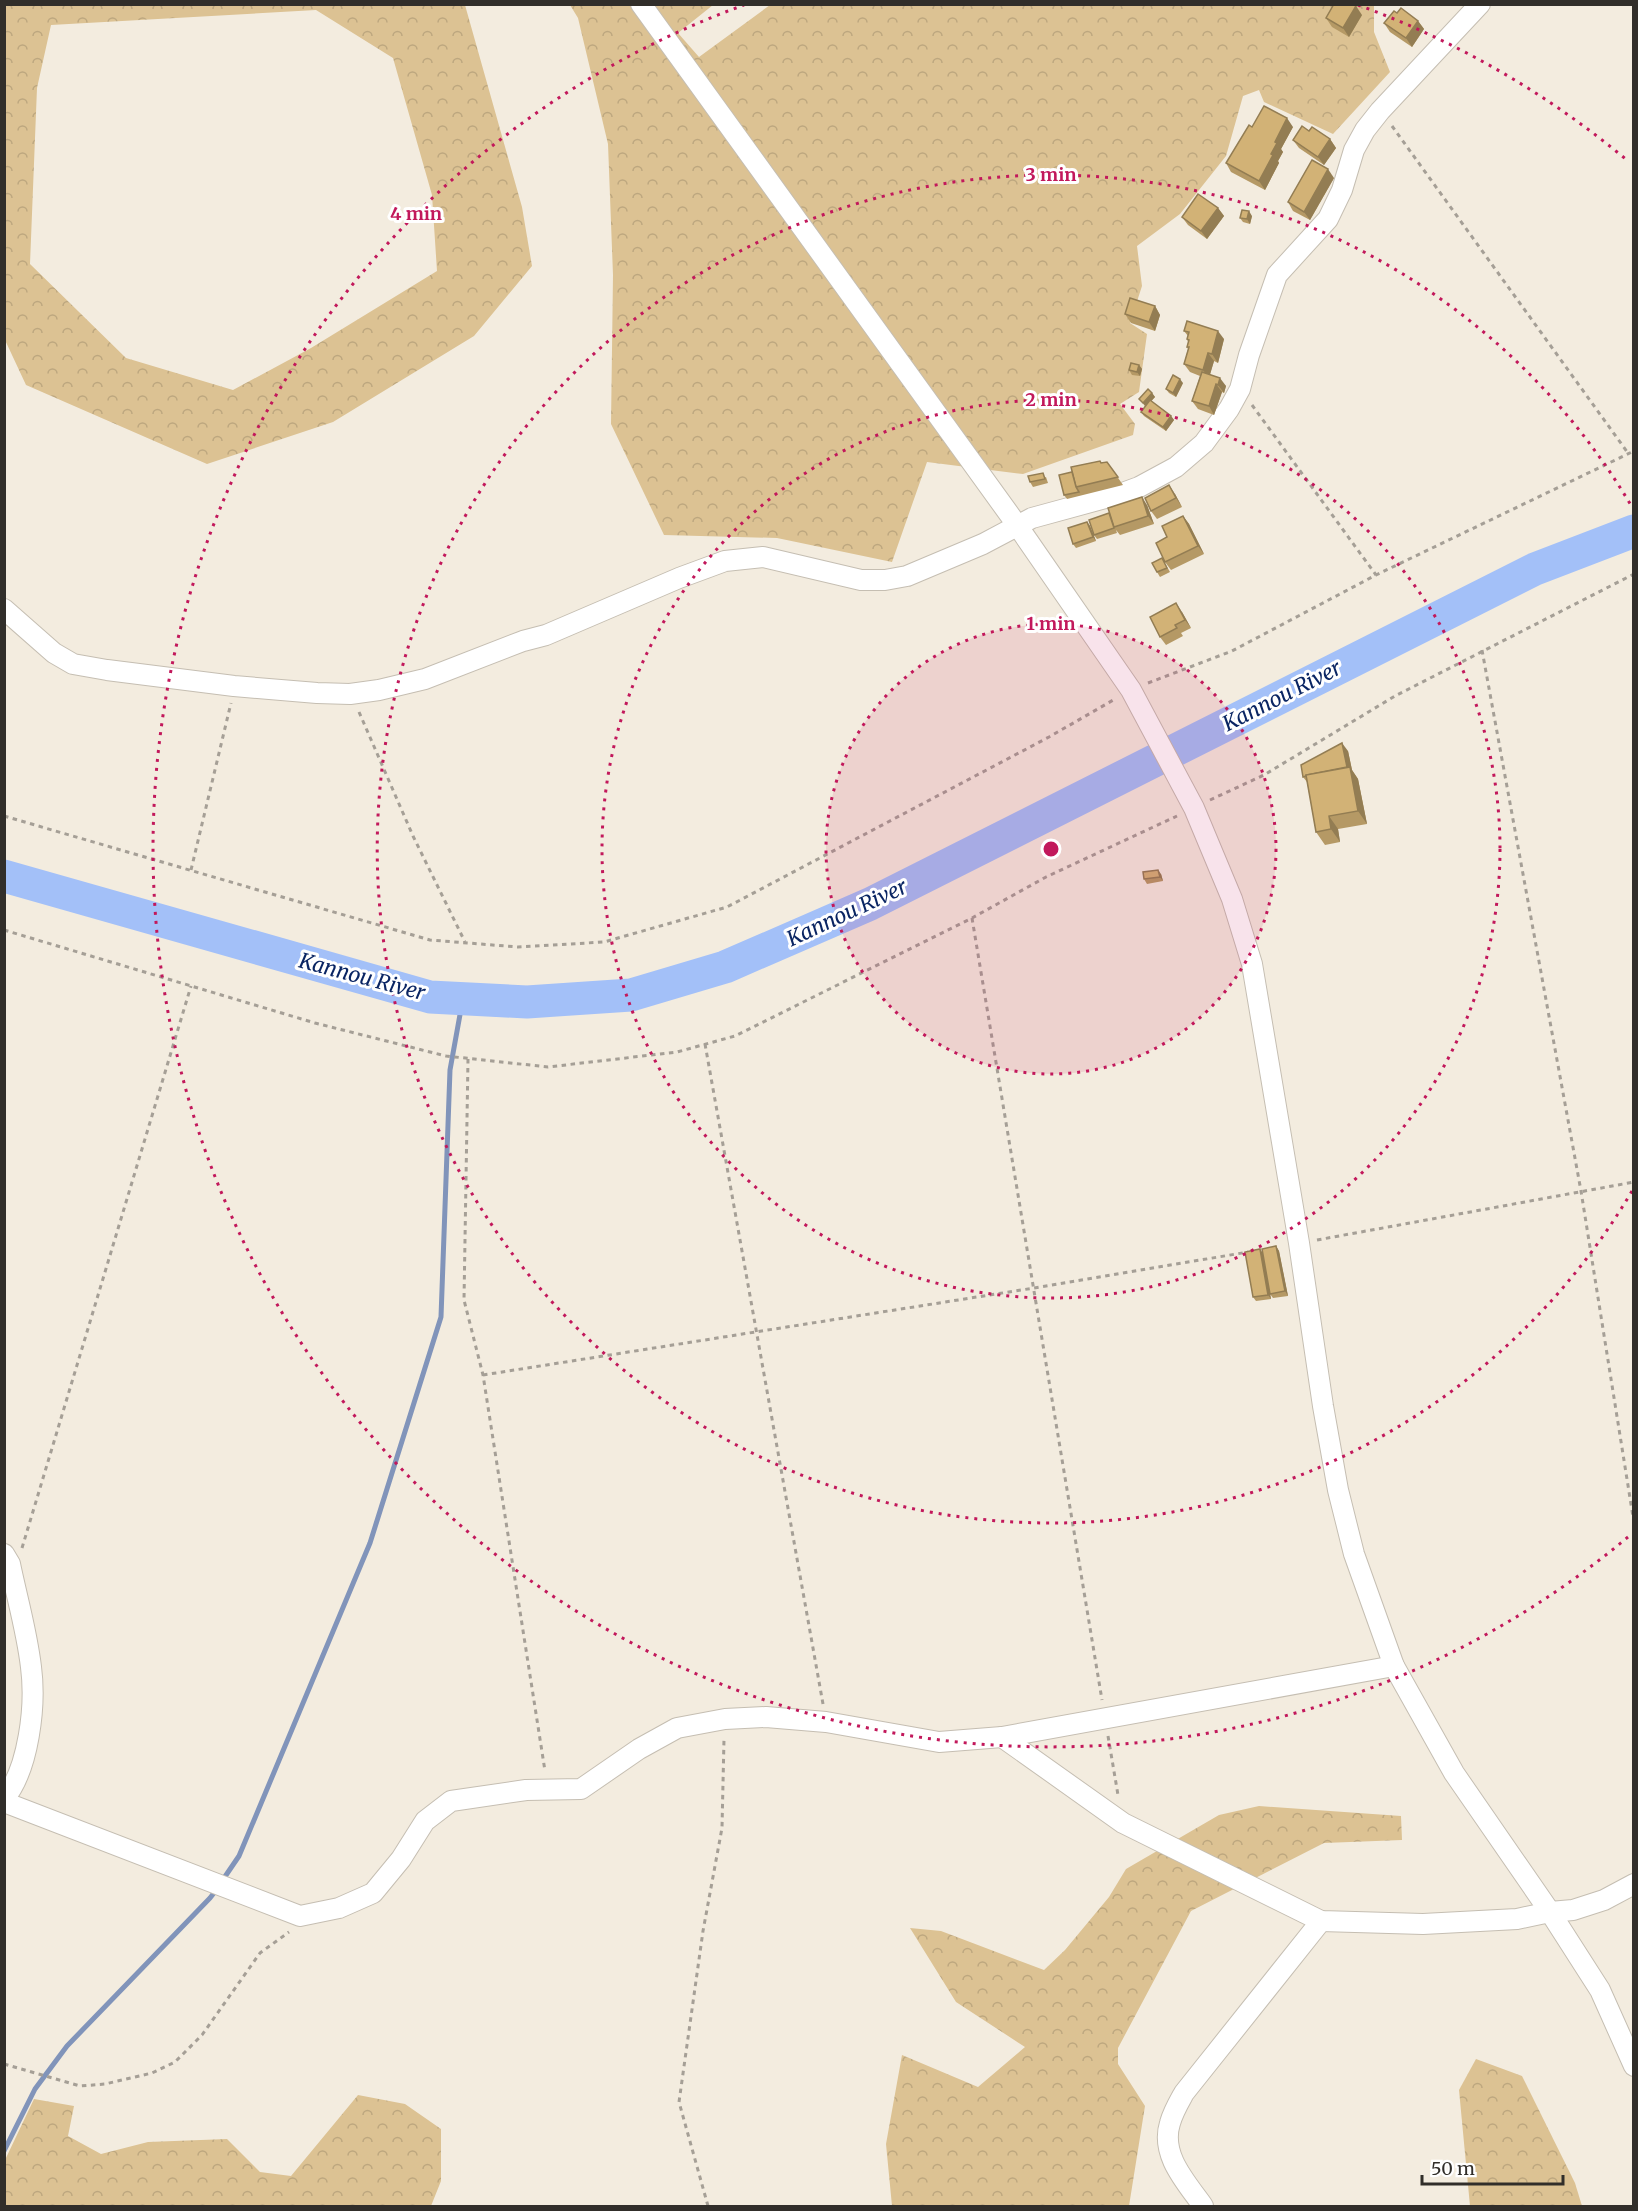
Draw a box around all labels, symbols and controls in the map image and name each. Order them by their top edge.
text: 3 min [1026,163,1076,186]
text: 4 min [390,202,442,225]
text: 2 min [1025,388,1077,411]
text: 1 min [1026,612,1076,635]
water label: Kannou River [1217,654,1346,737]
centre of rings [1041,839,1061,859]
water label: Kannou River [781,873,912,953]
water label: Kannou River [295,946,429,1006]
scale bar [1422,2148,1563,2186]
text: 50 m [1431,2157,1475,2180]

